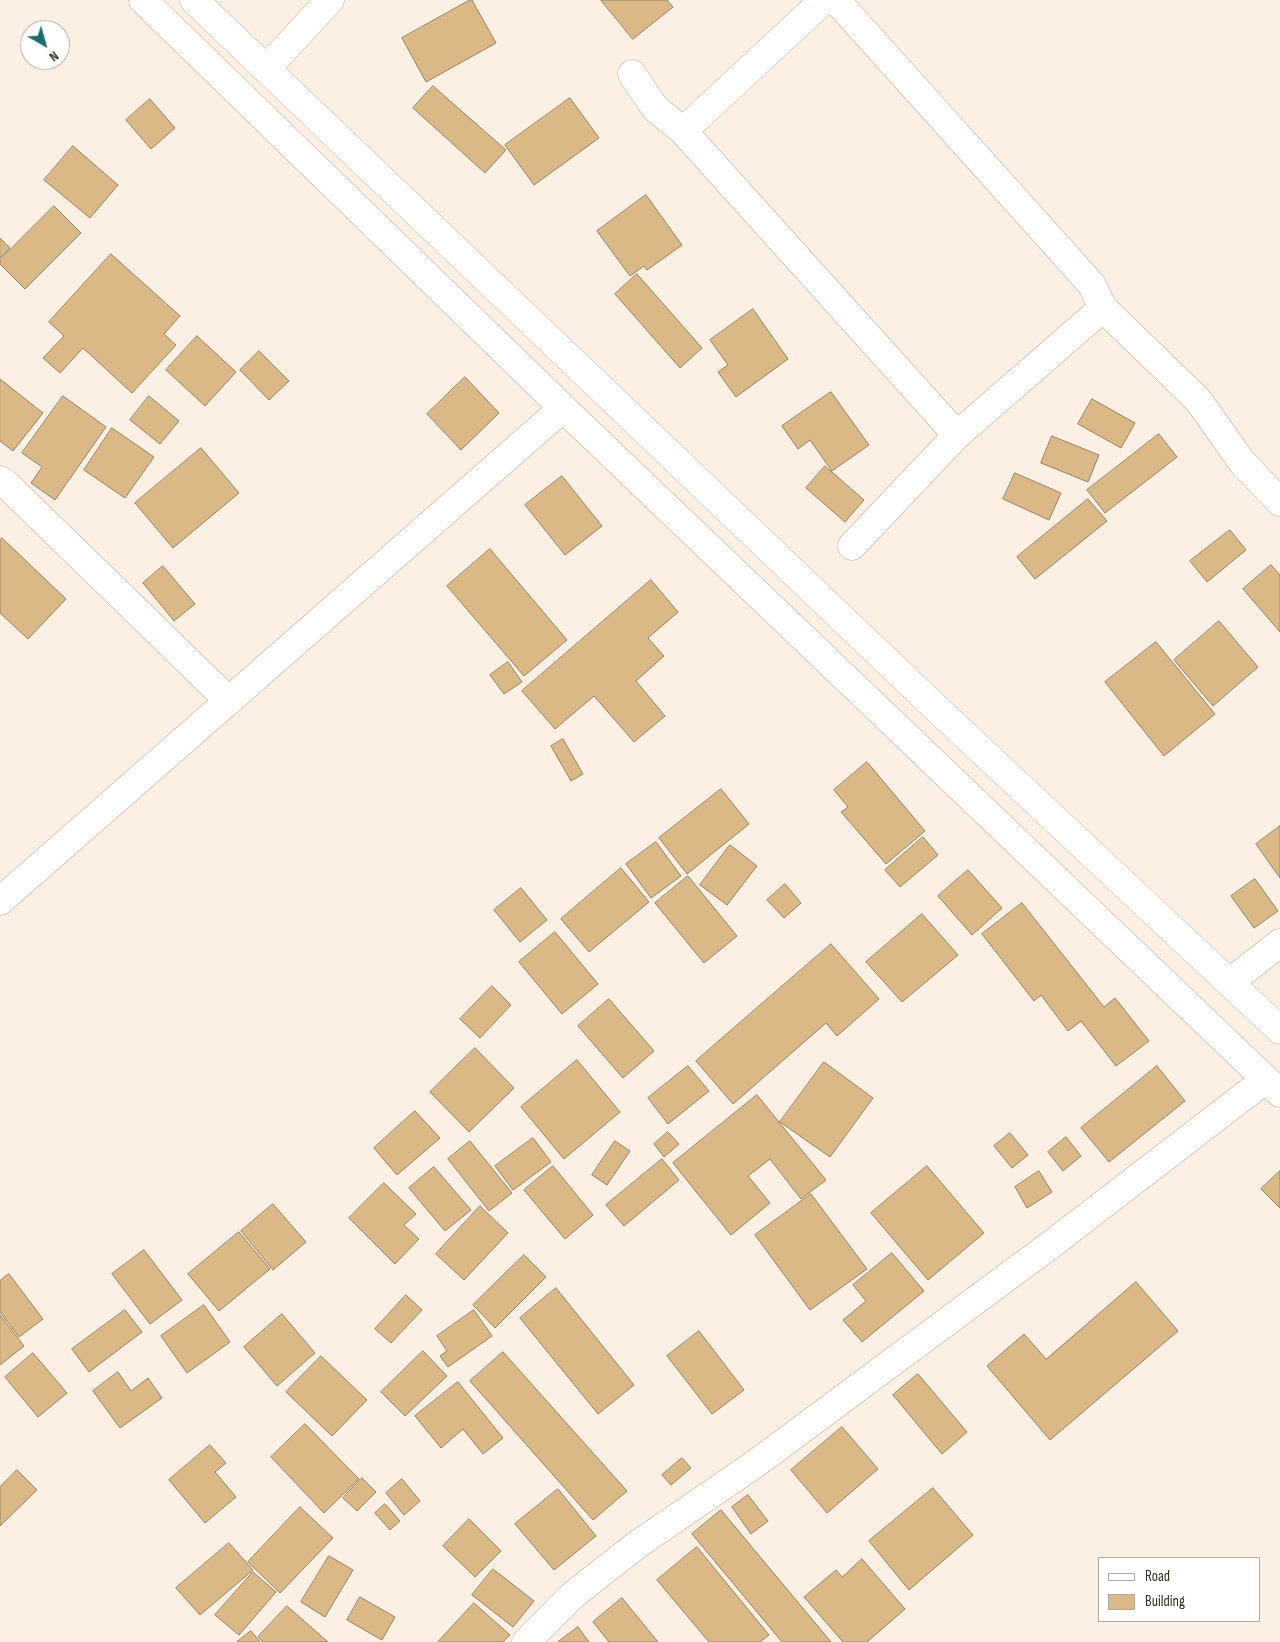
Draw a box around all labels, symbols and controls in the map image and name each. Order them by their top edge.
north arrow [20,20,70,70]
text: N [46,47,62,65]
legend [1098,1557,1260,1622]
text: Road [1145,1567,1170,1586]
text: Building [1145,1592,1185,1611]

